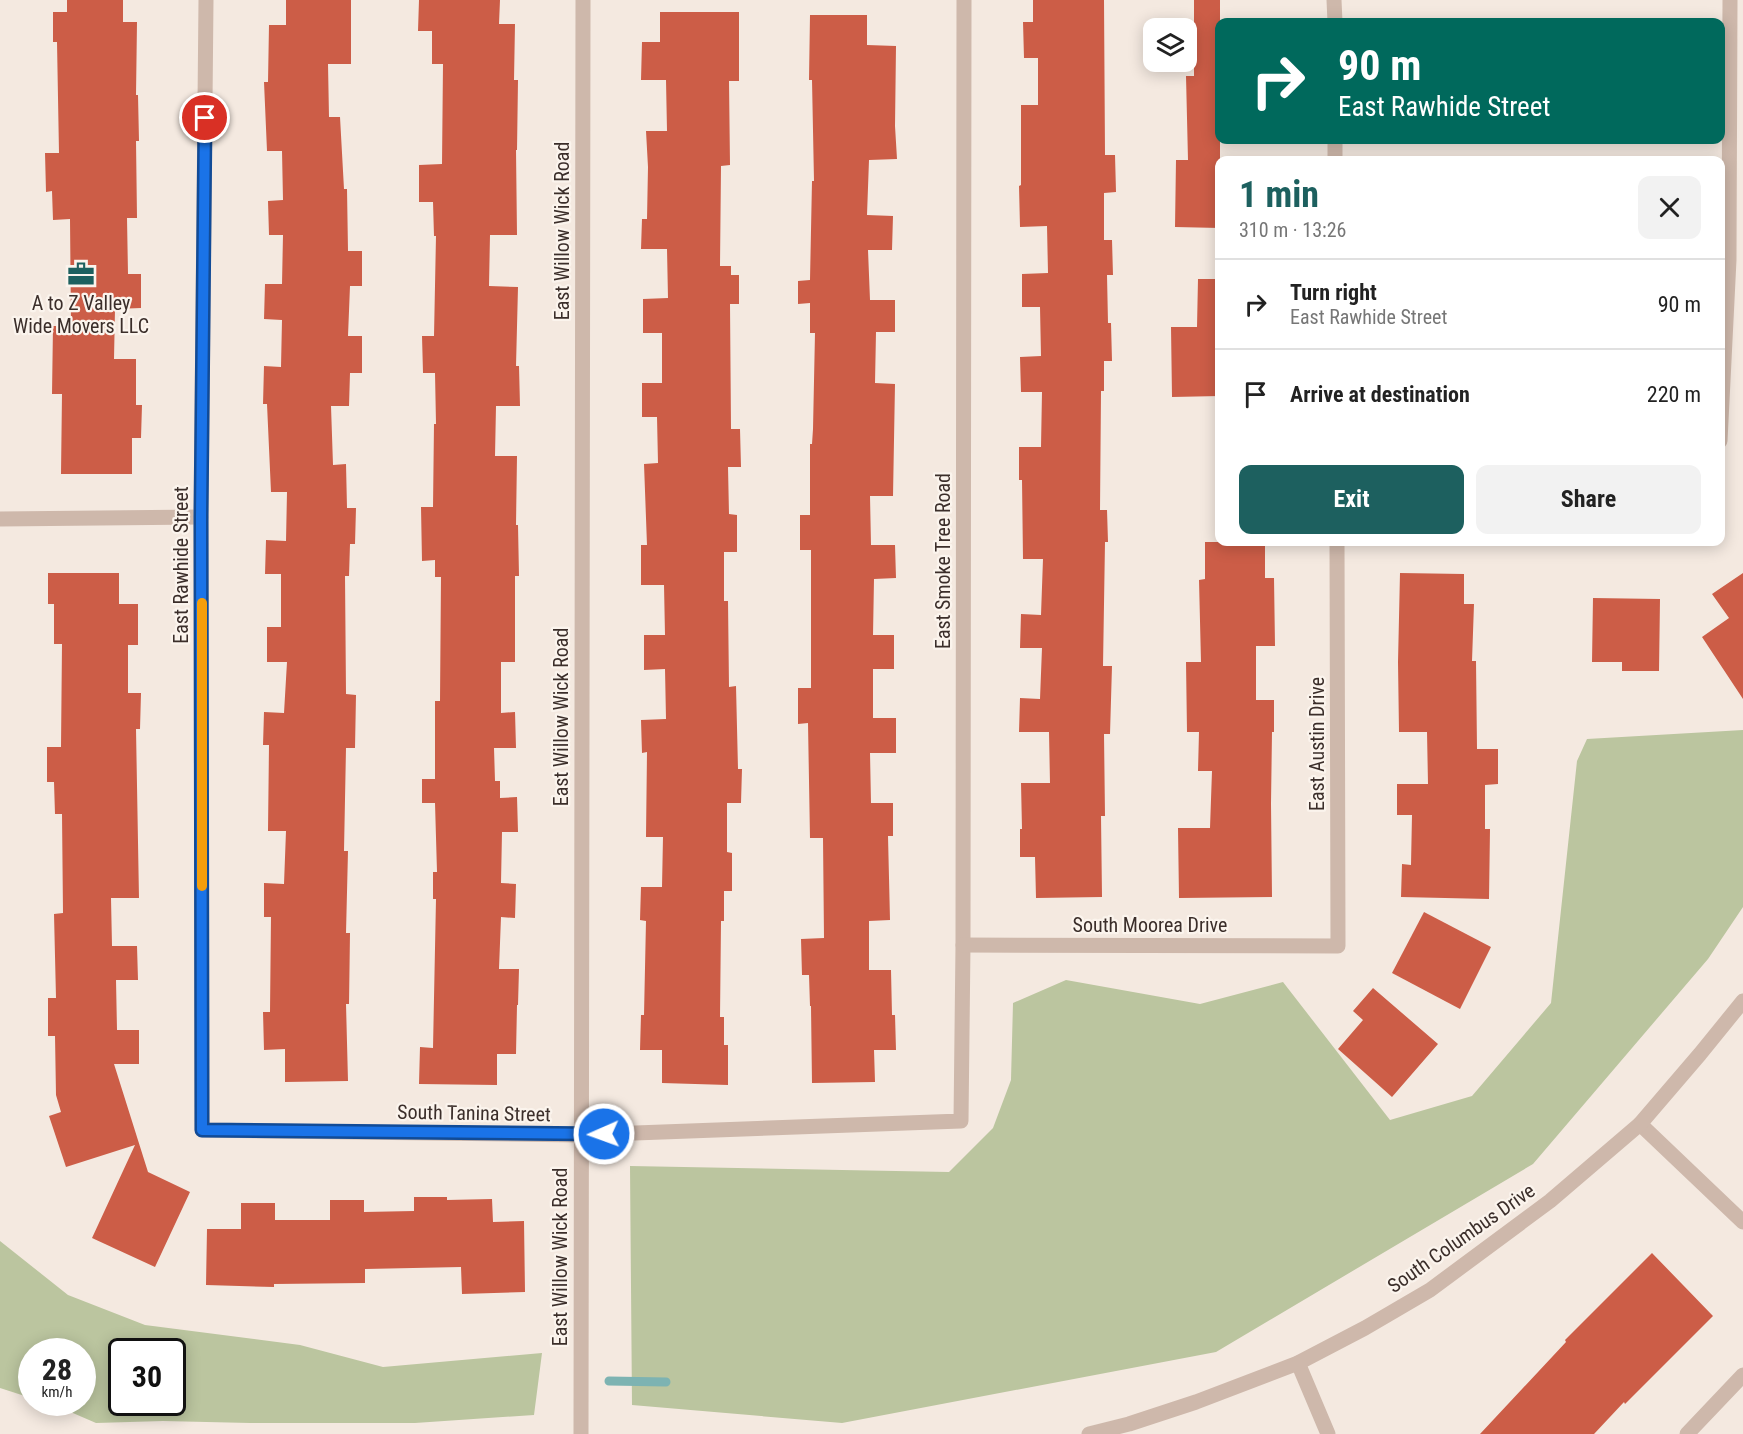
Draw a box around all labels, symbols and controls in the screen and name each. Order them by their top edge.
map controls [1143,18,1197,72]
button: layers [1143,18,1197,72]
text: 90 m [1338,41,1421,90]
icon: right [1239,42,1317,120]
text: East Rawhide Street [1338,91,1550,123]
pin [179,92,230,143]
icon: arrive [188,101,221,134]
street label: East Willow Wick Road [550,142,574,320]
text: 1 min [1239,174,1319,216]
button: close [1638,176,1701,239]
text: 310 m · 13:26 [1239,218,1346,242]
office icon: A to Z Valley Wide Movers LLC [66,259,96,289]
text: Turn right [1290,280,1377,305]
icon: right [1239,288,1272,321]
place label: A to Z Valley Wide Movers LLC [13,291,149,338]
text: 90 m [1658,292,1701,317]
text: East Rawhide Street [1290,305,1447,329]
icon: arrive [1239,378,1272,411]
text: Arrive at destination [1290,382,1470,407]
text: 220 m [1647,382,1701,407]
button: Exit [1239,465,1464,534]
button: Share [1476,465,1701,534]
street label: East Smoke Tree Road [931,473,955,649]
street label: East Rawhide Street [169,486,193,644]
street label: East Willow Wick Road [549,628,573,806]
street label: East Austin Drive [1305,677,1329,811]
street label: South Moorea Drive [1073,913,1227,937]
street label: South Tanina Street [397,1100,551,1126]
position arrow [572,1102,636,1166]
street label: East Willow Wick Road [548,1168,572,1346]
street label: South Columbus Drive [1383,1178,1539,1298]
speed limit sign: 30 [108,1338,186,1416]
text: 28 [42,1352,72,1387]
text: km/h [42,1383,72,1401]

